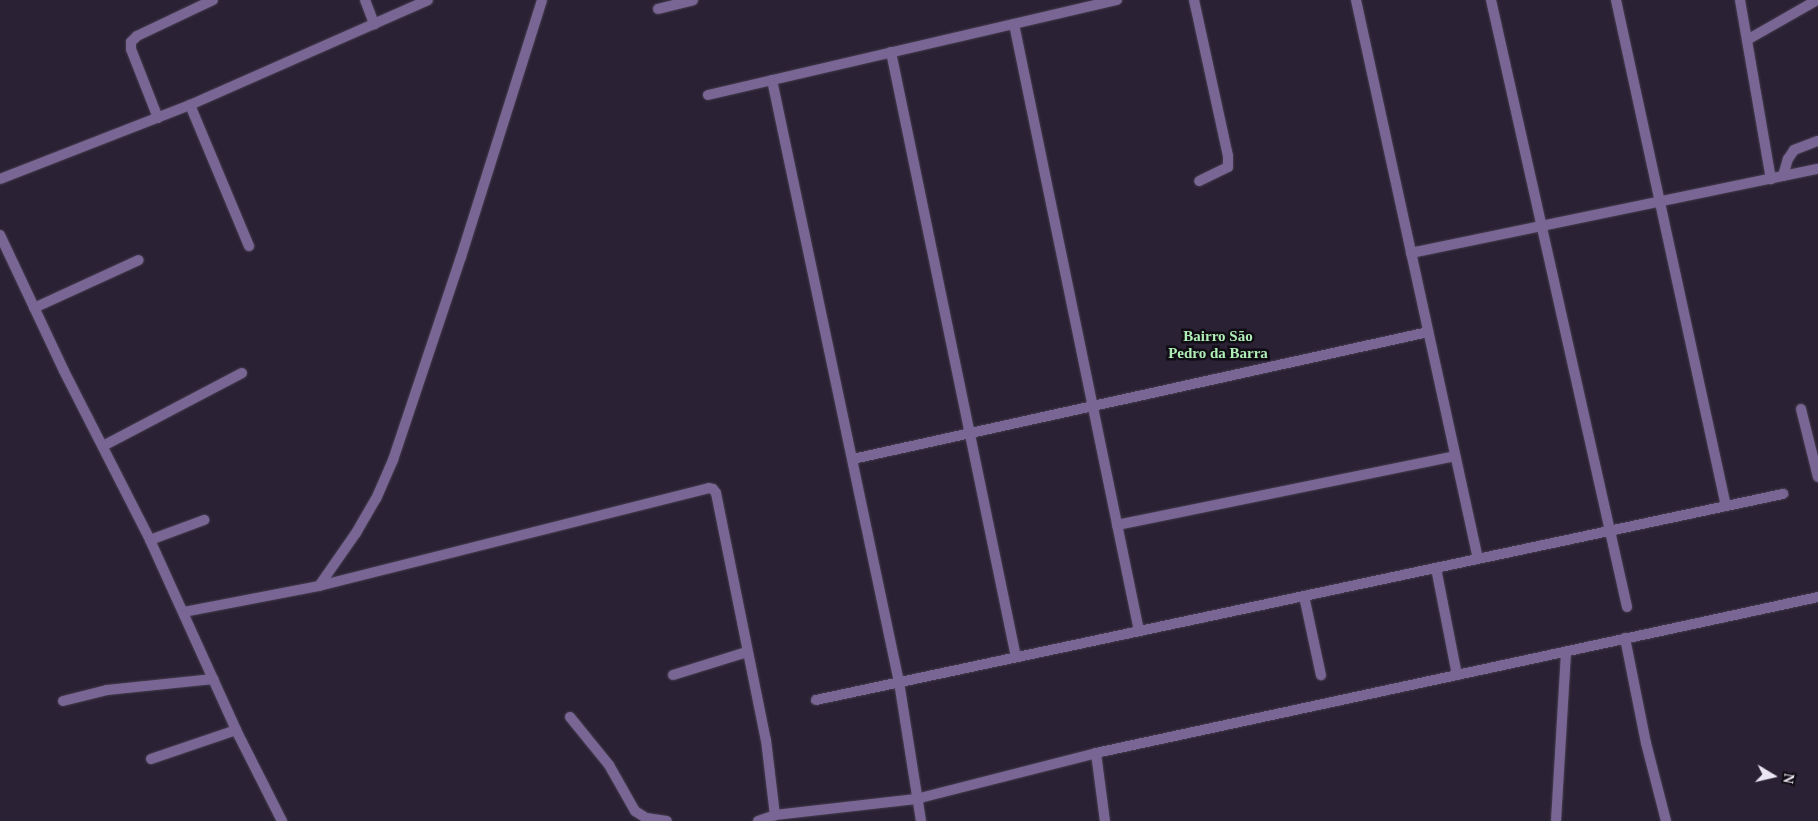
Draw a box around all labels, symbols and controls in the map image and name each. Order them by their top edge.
district label: Bairro São Pedro da Barra [1168,327,1268,362]
north arrow [1748,751,1798,801]
text: N [1780,772,1797,785]

